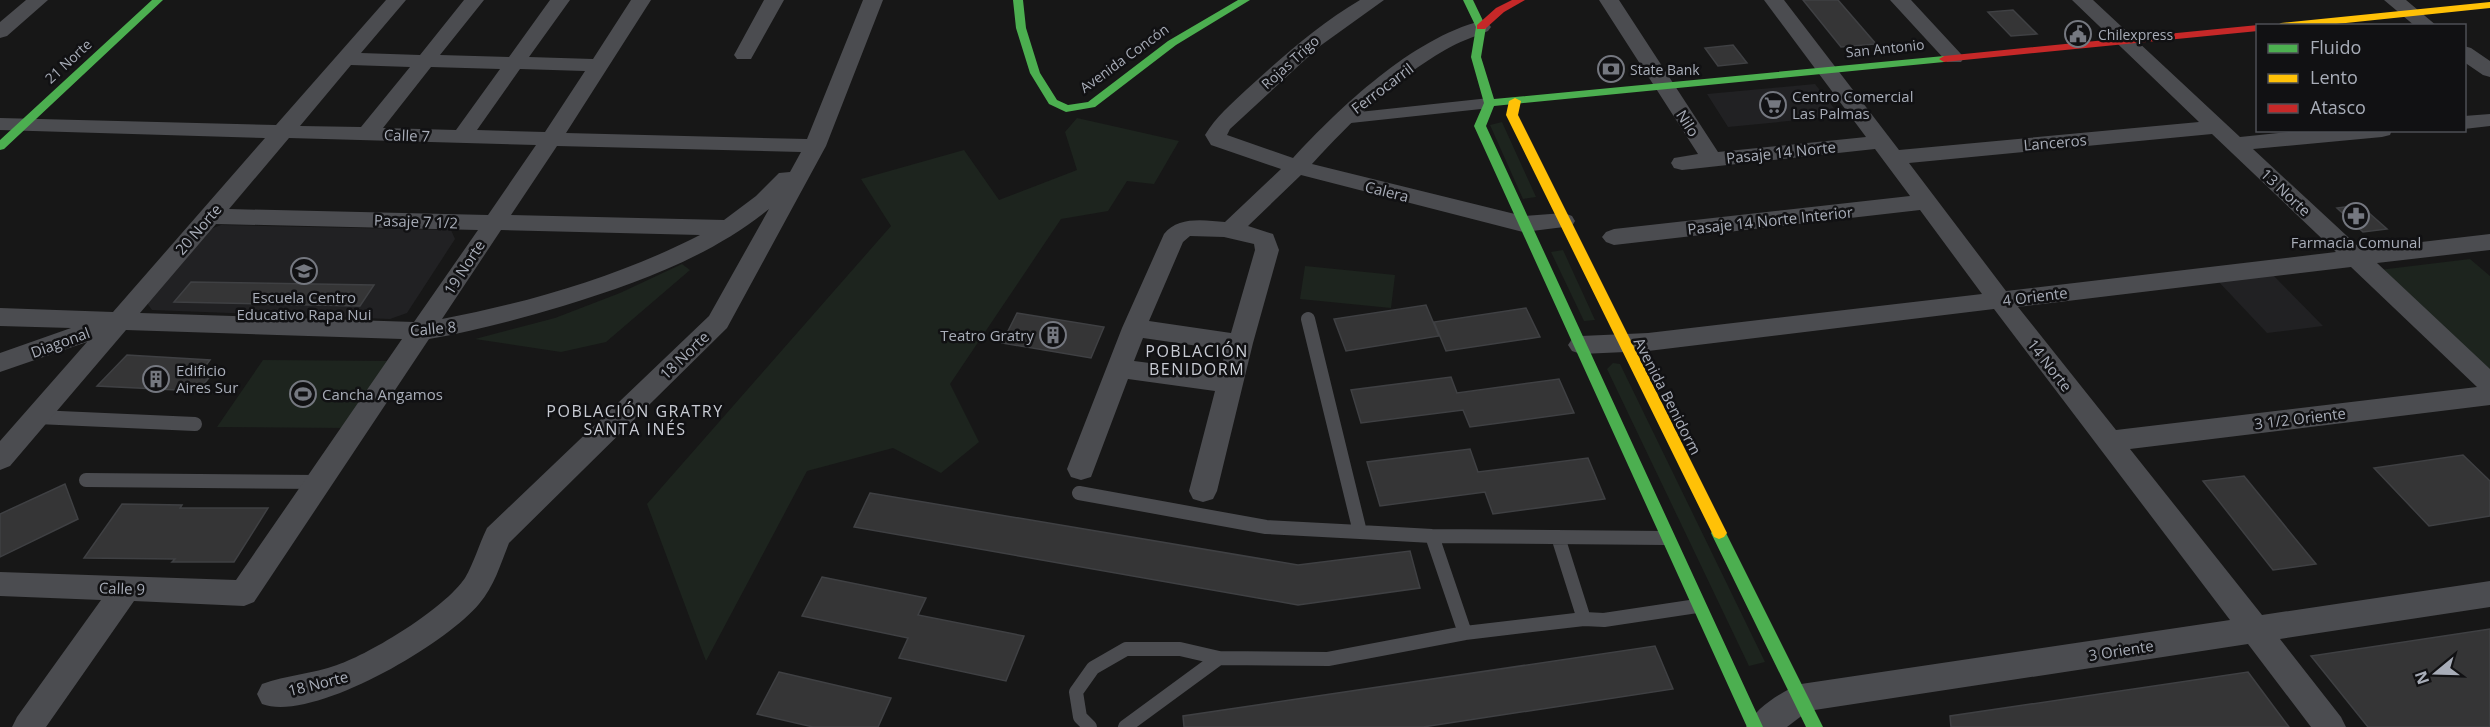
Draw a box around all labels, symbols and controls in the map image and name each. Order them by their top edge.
street label: Avenida Concón [1076,19,1172,97]
public building icon: Chilexpress [2063,19,2093,49]
legend [2256,24,2466,132]
place label: Chilexpress [2098,25,2173,44]
street label: Rojas Trigo [1257,31,1323,93]
street label: 21 Norte [41,34,95,87]
street label: San Antonio [1845,34,1925,62]
text: Fluido [2310,35,2361,59]
bank icon: State Bank [1596,54,1626,84]
street label: Ferrocarril [1347,58,1417,118]
place label: State Bank [1630,60,1700,79]
text: Lento [2310,65,2358,89]
place label: Centro Comercial Las Palmas [1792,86,1913,123]
supermarket icon: Centro Comercial Las Palmas [1758,90,1788,120]
text: Atasco [2310,95,2366,119]
street label: Nilo [1672,106,1704,140]
street label: Calle 7 [384,124,430,146]
street label: Lanceros [2023,129,2087,155]
street label: Pasaje 14 Norte [1725,136,1837,168]
street label: 13 Norte [2257,164,2315,220]
street label: Calera [1363,176,1411,206]
street label: 20 Norte [170,199,226,259]
street label: Pasaje 14 Norte Interior [1686,201,1854,239]
pharmacy icon: Farmacia Comunal [2341,201,2371,231]
street label: Pasaje 7 1/2 [374,210,458,232]
place label: Farmacia Comunal [2291,232,2421,252]
street label: 19 Norte [439,236,489,298]
school or university icon: Escuela Centro Educativo Rapa Nui [289,256,319,286]
street label: 4 Oriente [2001,282,2069,310]
place label: Escuela Centro Educativo Rapa Nui [236,287,372,324]
street label: Calle 8 [409,316,457,340]
building icon: Teatro Gratry [1038,320,1068,350]
street label: Diagonal [28,322,92,362]
place label: Teatro Gratry [940,325,1034,345]
street label: 18 Norte [655,327,713,383]
street label: Avenida Benidorm [1630,334,1706,458]
street label: 14 Norte [2023,335,2077,395]
district label: POBLACIÓN BENIDORM [1145,340,1249,380]
place label: Edificio Aires Sur [176,360,238,397]
building icon: Edificio Aires Sur [141,364,171,394]
sports icon: Cancha Angamos [288,379,318,409]
place label: Cancha Angamos [322,384,443,404]
district label: POBLACIÓN GRATRY SANTA INÉS [546,400,724,440]
street label: 3 1/2 Oriente [2253,402,2347,434]
street label: Calle 9 [99,577,145,599]
street label: 3 Oriente [2087,635,2155,665]
north arrow [2406,643,2466,703]
street label: 18 Norte [286,666,350,700]
text: N [2409,668,2434,688]

